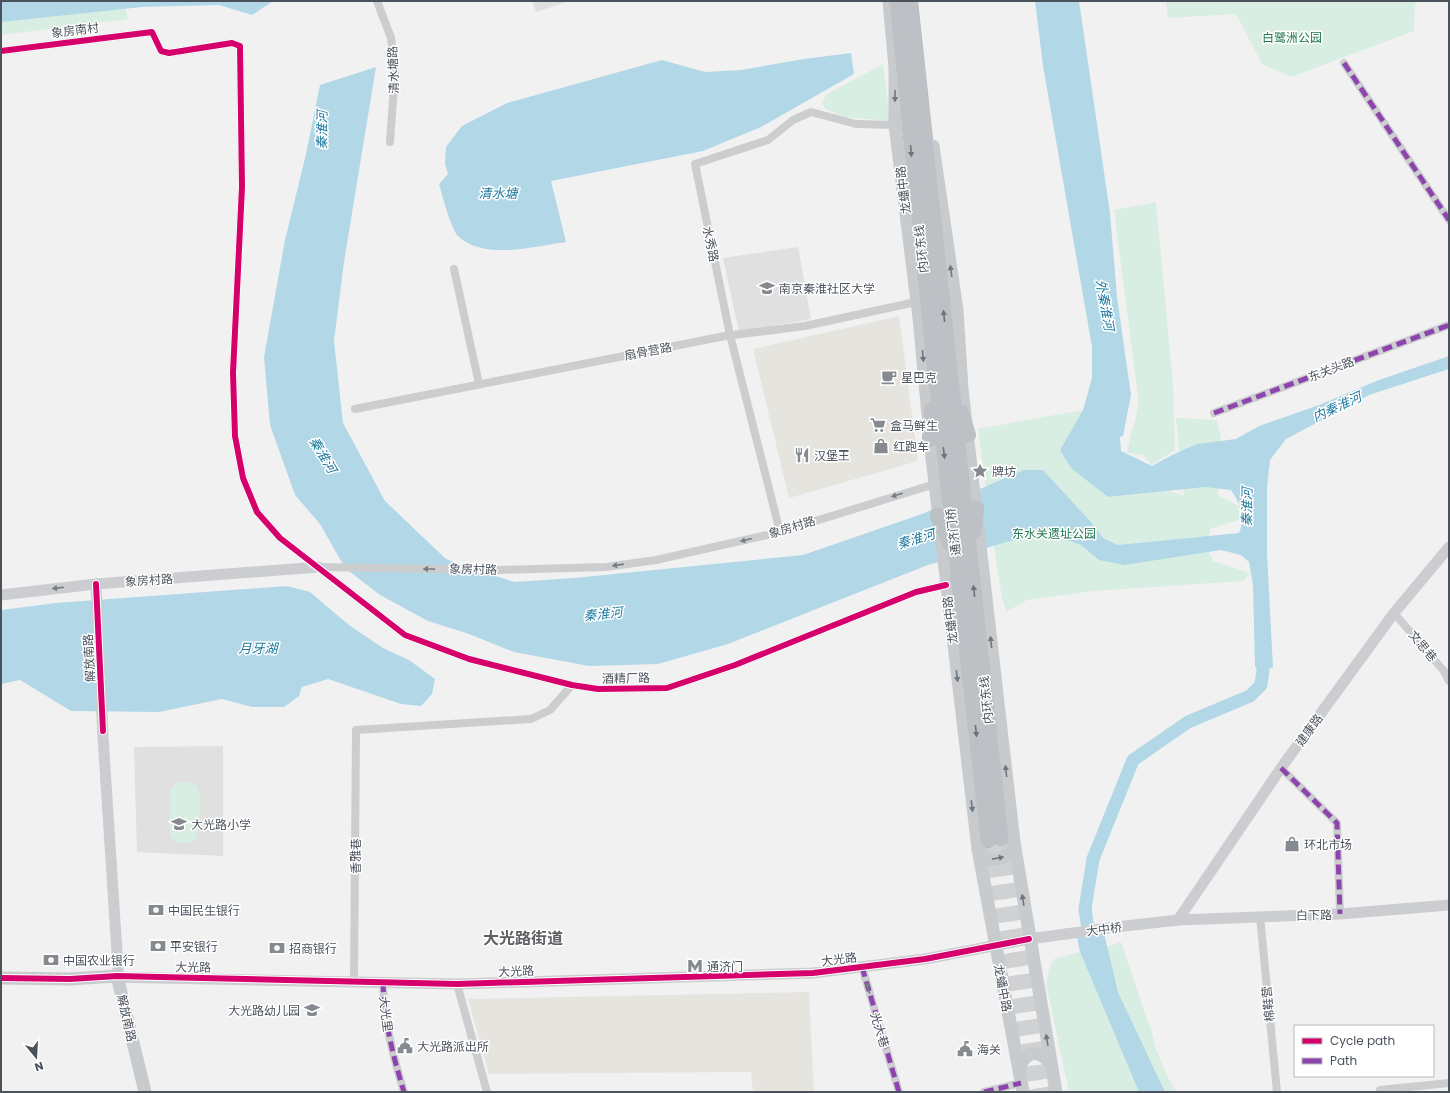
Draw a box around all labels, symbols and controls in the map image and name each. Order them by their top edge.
street label: 象房南村 [50,19,101,41]
park label: 白鹭洲公园 [1262,29,1322,46]
street label: 清水塘路 [384,46,402,94]
one-way arrow [892,90,898,103]
water label: 秦淮河 [312,107,332,150]
one-way arrow [908,145,914,157]
street label: 龙蟠中路 [892,165,914,215]
water label: 清水塘 [478,184,519,203]
street label: 内环东线 [910,224,932,274]
street label: 水秀路 [699,225,723,263]
one-way arrow [948,265,954,277]
water label: 外秦淮河 [1091,278,1119,335]
school or university icon: 南京秦淮社区大学 [758,279,776,297]
place label: 南京秦淮社区大学 [779,280,875,297]
one-way arrow [941,310,947,322]
street label: 扇骨营路 [623,338,673,364]
one-way arrow [919,350,926,362]
street label: 东关头路 [1306,352,1356,386]
cafe icon: 星巴克 [880,368,898,386]
place label: 星巴克 [901,369,937,386]
water label: 内秦淮河 [1309,386,1367,427]
supermarket icon: 盒马鲜生 [869,416,887,434]
place label: 盒马鲜生 [890,417,938,434]
water label: 秦淮河 [305,433,343,479]
shop icon: 红跑车 [872,437,890,455]
place label: 红跑车 [893,438,929,455]
restaurant icon: 汉堡王 [793,446,811,464]
place label: 汉堡王 [814,447,850,464]
one-way arrow [941,447,947,459]
place icon: 牌坊 [971,462,989,480]
place label: 牌坊 [992,463,1016,480]
water label: 秦淮河 [1237,484,1257,527]
one-way arrow [891,493,903,499]
street label: 通济门桥 [942,507,964,557]
street label: 象房村路 [767,512,817,542]
water label: 秦淮河 [895,523,940,554]
park label: 东水关遗址公园 [1012,525,1096,542]
one-way arrow [740,537,752,543]
street label: 象房村路 [449,560,497,578]
one-way arrow [612,562,624,568]
one-way arrow [422,566,435,572]
street label: 象房村路 [124,570,174,590]
one-way arrow [52,585,64,592]
one-way arrow [970,585,977,597]
street label: 龙蟠中路 [939,595,961,645]
water label: 秦淮河 [583,602,626,625]
street label: 文思巷 [1405,627,1441,665]
street label: 解放南路 [79,634,99,682]
one-way arrow [988,636,994,648]
water label: 月牙湖 [238,639,279,658]
street label: 酒精厂路 [602,669,650,687]
one-way arrow [954,670,960,683]
street label: 内环东线 [975,675,997,725]
street label: 建康路 [1292,710,1326,750]
one-way arrow [973,725,979,737]
one-way arrow [1002,765,1009,778]
one-way arrow [969,800,976,812]
school or university icon: 大光路小学 [170,815,188,833]
place label: 大光路小学 [191,816,251,833]
shop icon: 环北市场 [1283,835,1301,853]
place label: 环北市场 [1304,836,1352,853]
street label: 香雅巷 [347,838,364,874]
one-way arrow [991,855,1004,861]
one-way arrow [1020,894,1026,906]
bank icon: 中国民生银行 [147,901,165,919]
place label: 中国民生银行 [168,902,240,919]
street label: 白下路 [1296,906,1332,924]
street label: 大中桥 [1085,918,1123,940]
district label: 大光路街道 [483,927,563,950]
bank icon: 平安银行 [149,937,167,955]
place label: 平安银行 [170,938,218,955]
bank icon: 招商银行 [268,939,286,957]
place label: 招商银行 [289,940,337,957]
street label: 大光路 [820,948,858,970]
bank icon: 中国农业银行 [42,951,60,969]
place label: 中国农业银行 [63,952,135,969]
metro station icon: 通济门 [686,957,704,975]
street label: 大光路 [175,958,211,976]
place label: 通济门 [707,958,743,975]
street label: 大光路 [498,962,534,980]
street label: 龙蟠中路 [990,963,1016,1013]
one-way arrow [865,981,871,993]
street label: 棉鞋营 [1258,985,1278,1023]
street label: 解放南路 [113,993,141,1043]
street label: 大光里 [375,995,397,1033]
school or university icon: 大光路幼儿园 [303,1001,321,1019]
place label: 大光路幼儿园 [228,1002,300,1019]
street label: 光大巷 [867,1010,893,1050]
legend [1294,1025,1434,1077]
text: Cycle path [1330,1032,1395,1049]
one-way arrow [1044,1034,1050,1046]
north arrow [16,1037,56,1077]
public building icon: 大光路派出所 [396,1037,414,1055]
place label: 大光路派出所 [417,1038,489,1055]
public building icon: 海关 [956,1040,974,1058]
place label: 海关 [977,1041,1001,1058]
text: Path [1330,1052,1357,1069]
text: N [33,1058,46,1075]

